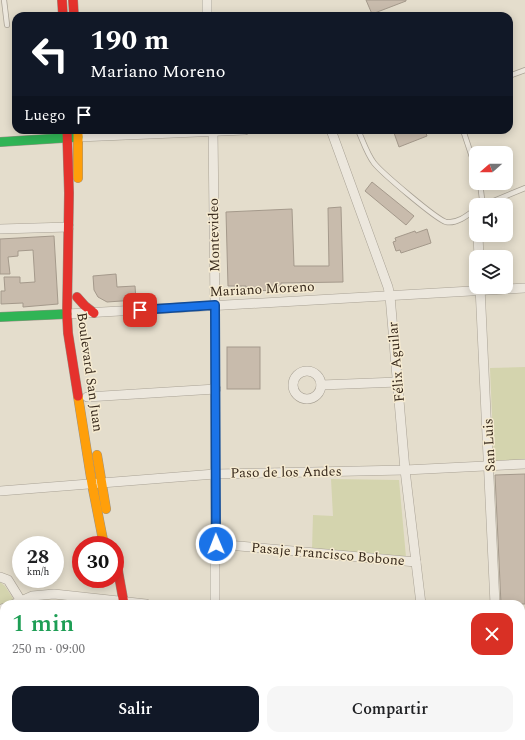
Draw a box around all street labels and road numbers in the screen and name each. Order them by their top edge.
street label: Montevideo [203,198,225,272]
street label: Mariano Moreno [209,276,315,302]
street label: Boulevard San Juan [71,311,109,433]
street label: Félix Aguilar [382,321,410,403]
street label: San Luis [477,418,501,472]
street label: Paso de los Andes [230,461,342,483]
street label: Pasaje Francisco Bobone [250,537,406,571]

